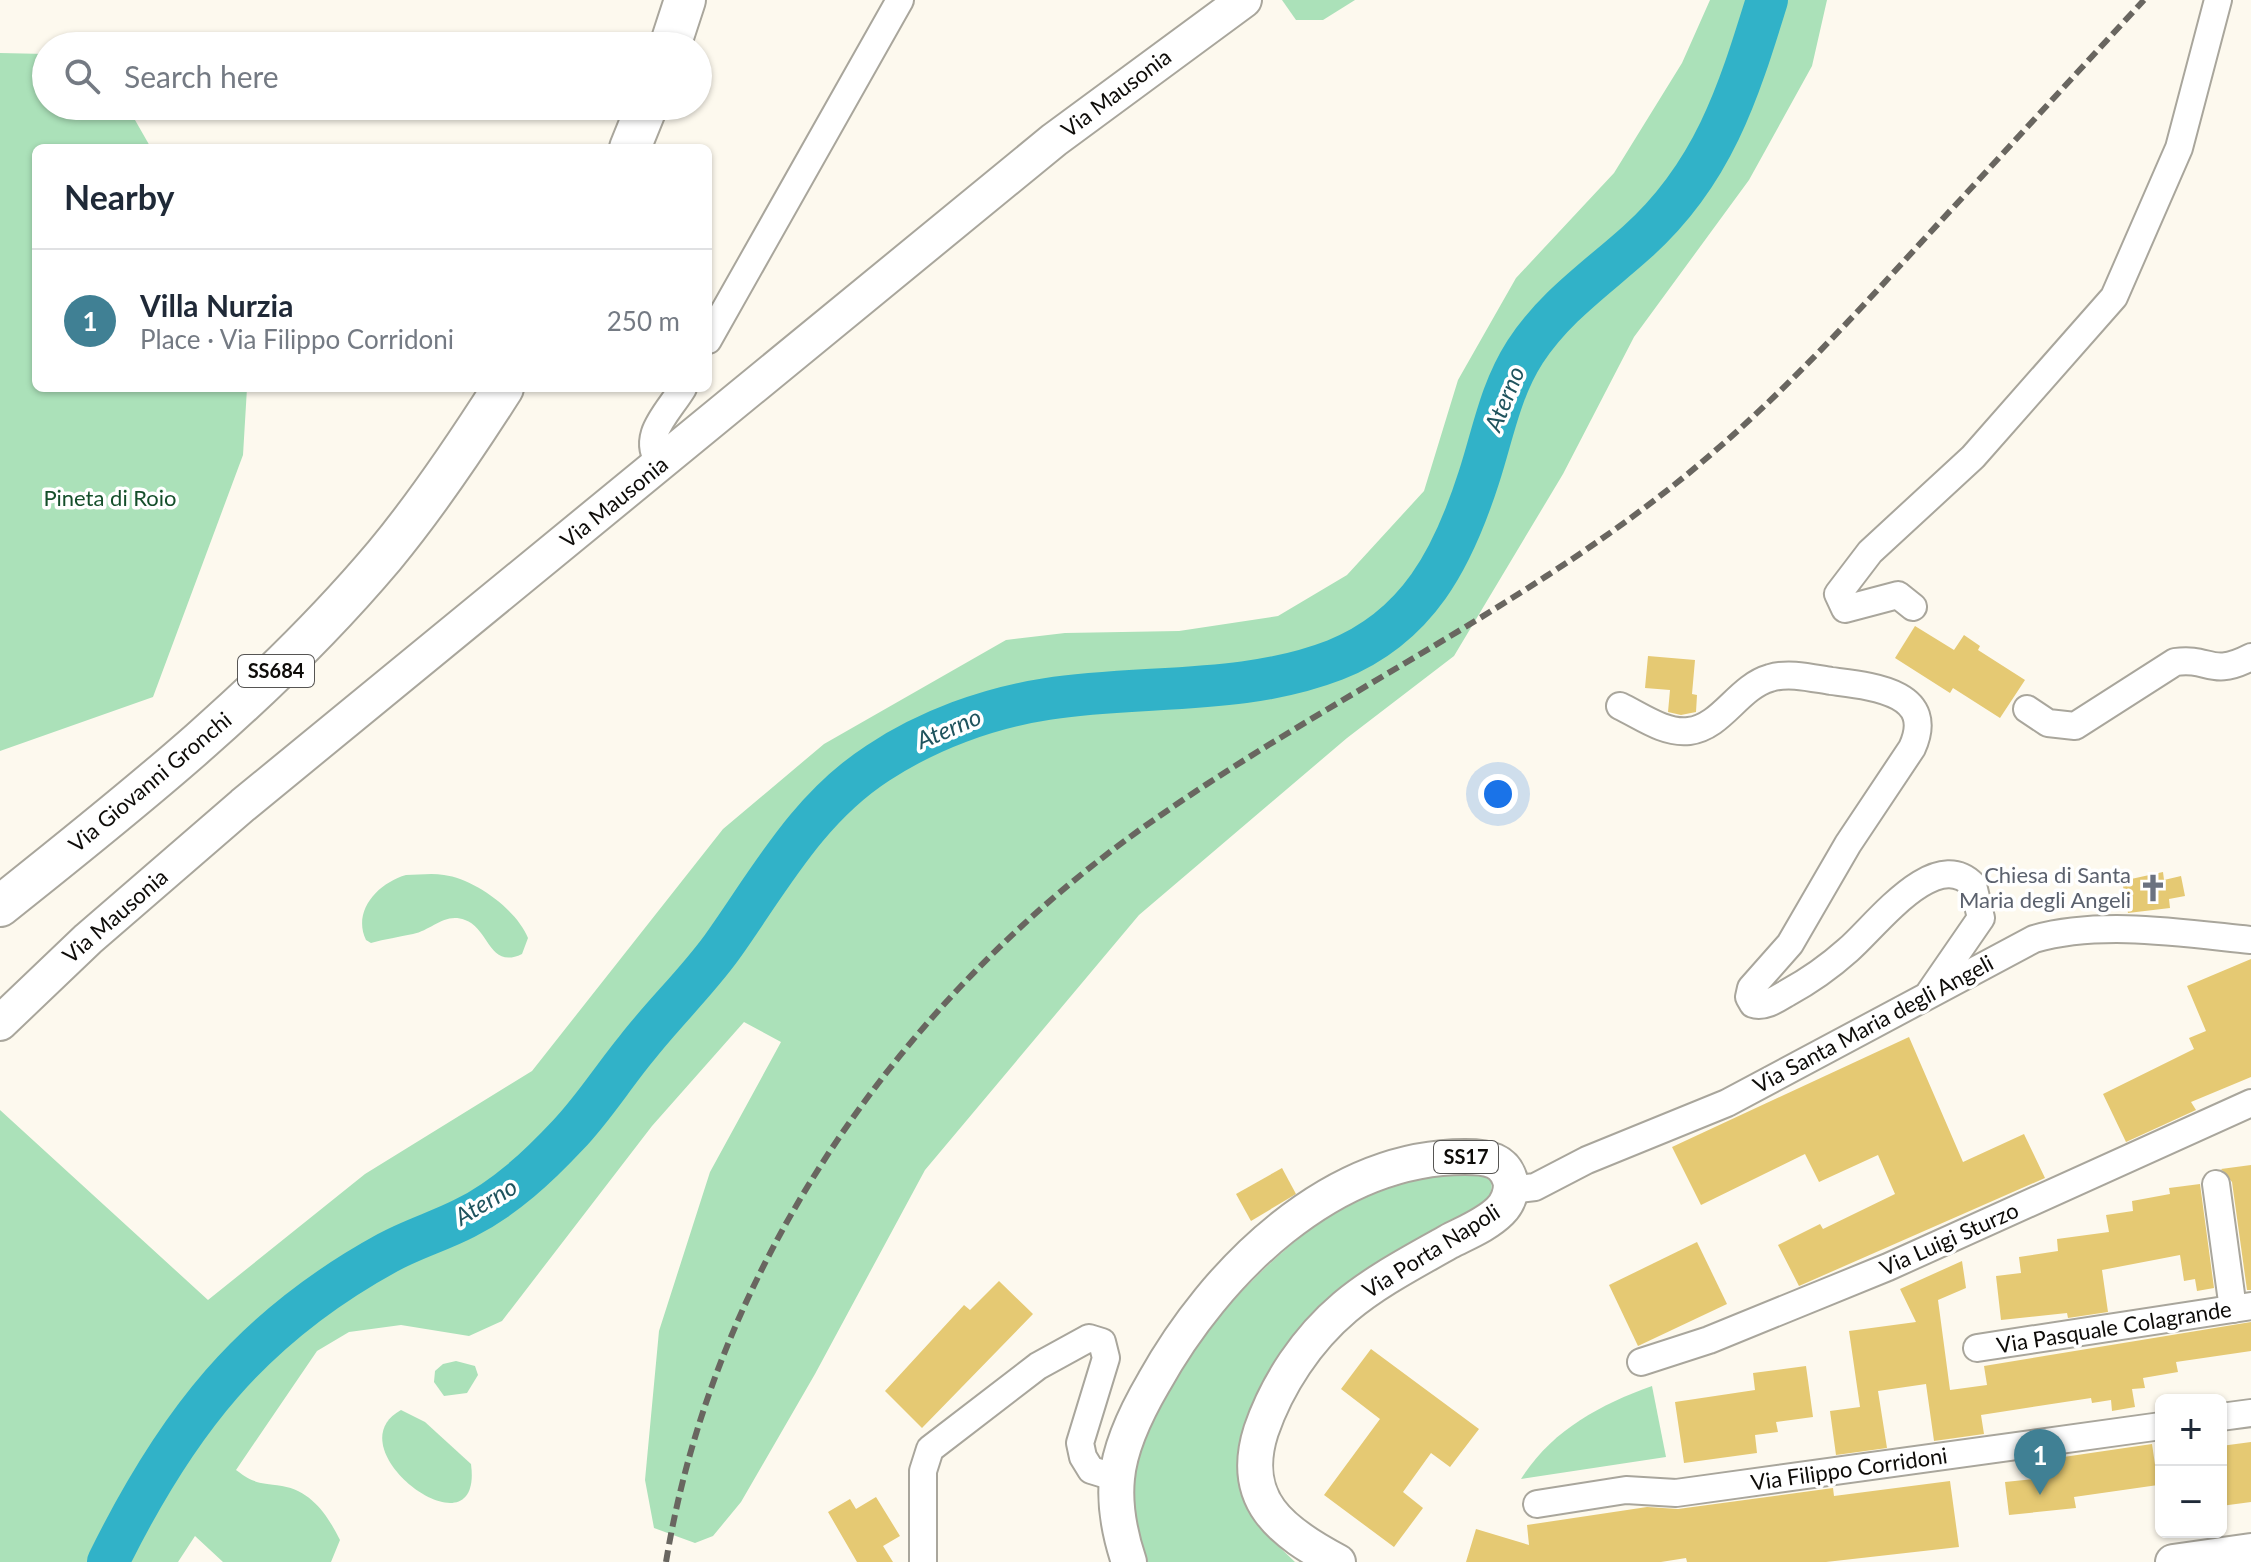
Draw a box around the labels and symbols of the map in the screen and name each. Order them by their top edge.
street label: Via Mausonia [1055,43,1176,143]
water label: Aterno [1477,362,1530,436]
street label: Via Mausonia [554,450,673,553]
park label: Pineta di Roio [43,484,177,511]
road number: SS684 [238,655,314,687]
water label: Aterno [911,701,985,755]
street label: Via Giovanni Gronchi [63,706,236,858]
your location [1478,774,1518,814]
place label: Chiesa di Santa Maria degli Angeli [1959,861,2131,913]
street label: Via Mausonia [57,863,173,969]
church icon: Chiesa di Santa Maria degli Angeli [2138,873,2168,903]
street label: Via Santa Maria degli Angeli [1748,949,1997,1098]
road number: SS17 [1434,1141,1498,1173]
water label: Aterno [448,1171,522,1231]
street label: Via Luigi Sturzo [1875,1196,2022,1281]
street label: Via Porta Napoli [1357,1198,1504,1304]
street label: Via Pasquale Colagrande [1995,1295,2233,1358]
pin: 1 [2014,1429,2066,1495]
street label: Via Filippo Corridoni [1749,1441,1949,1496]

